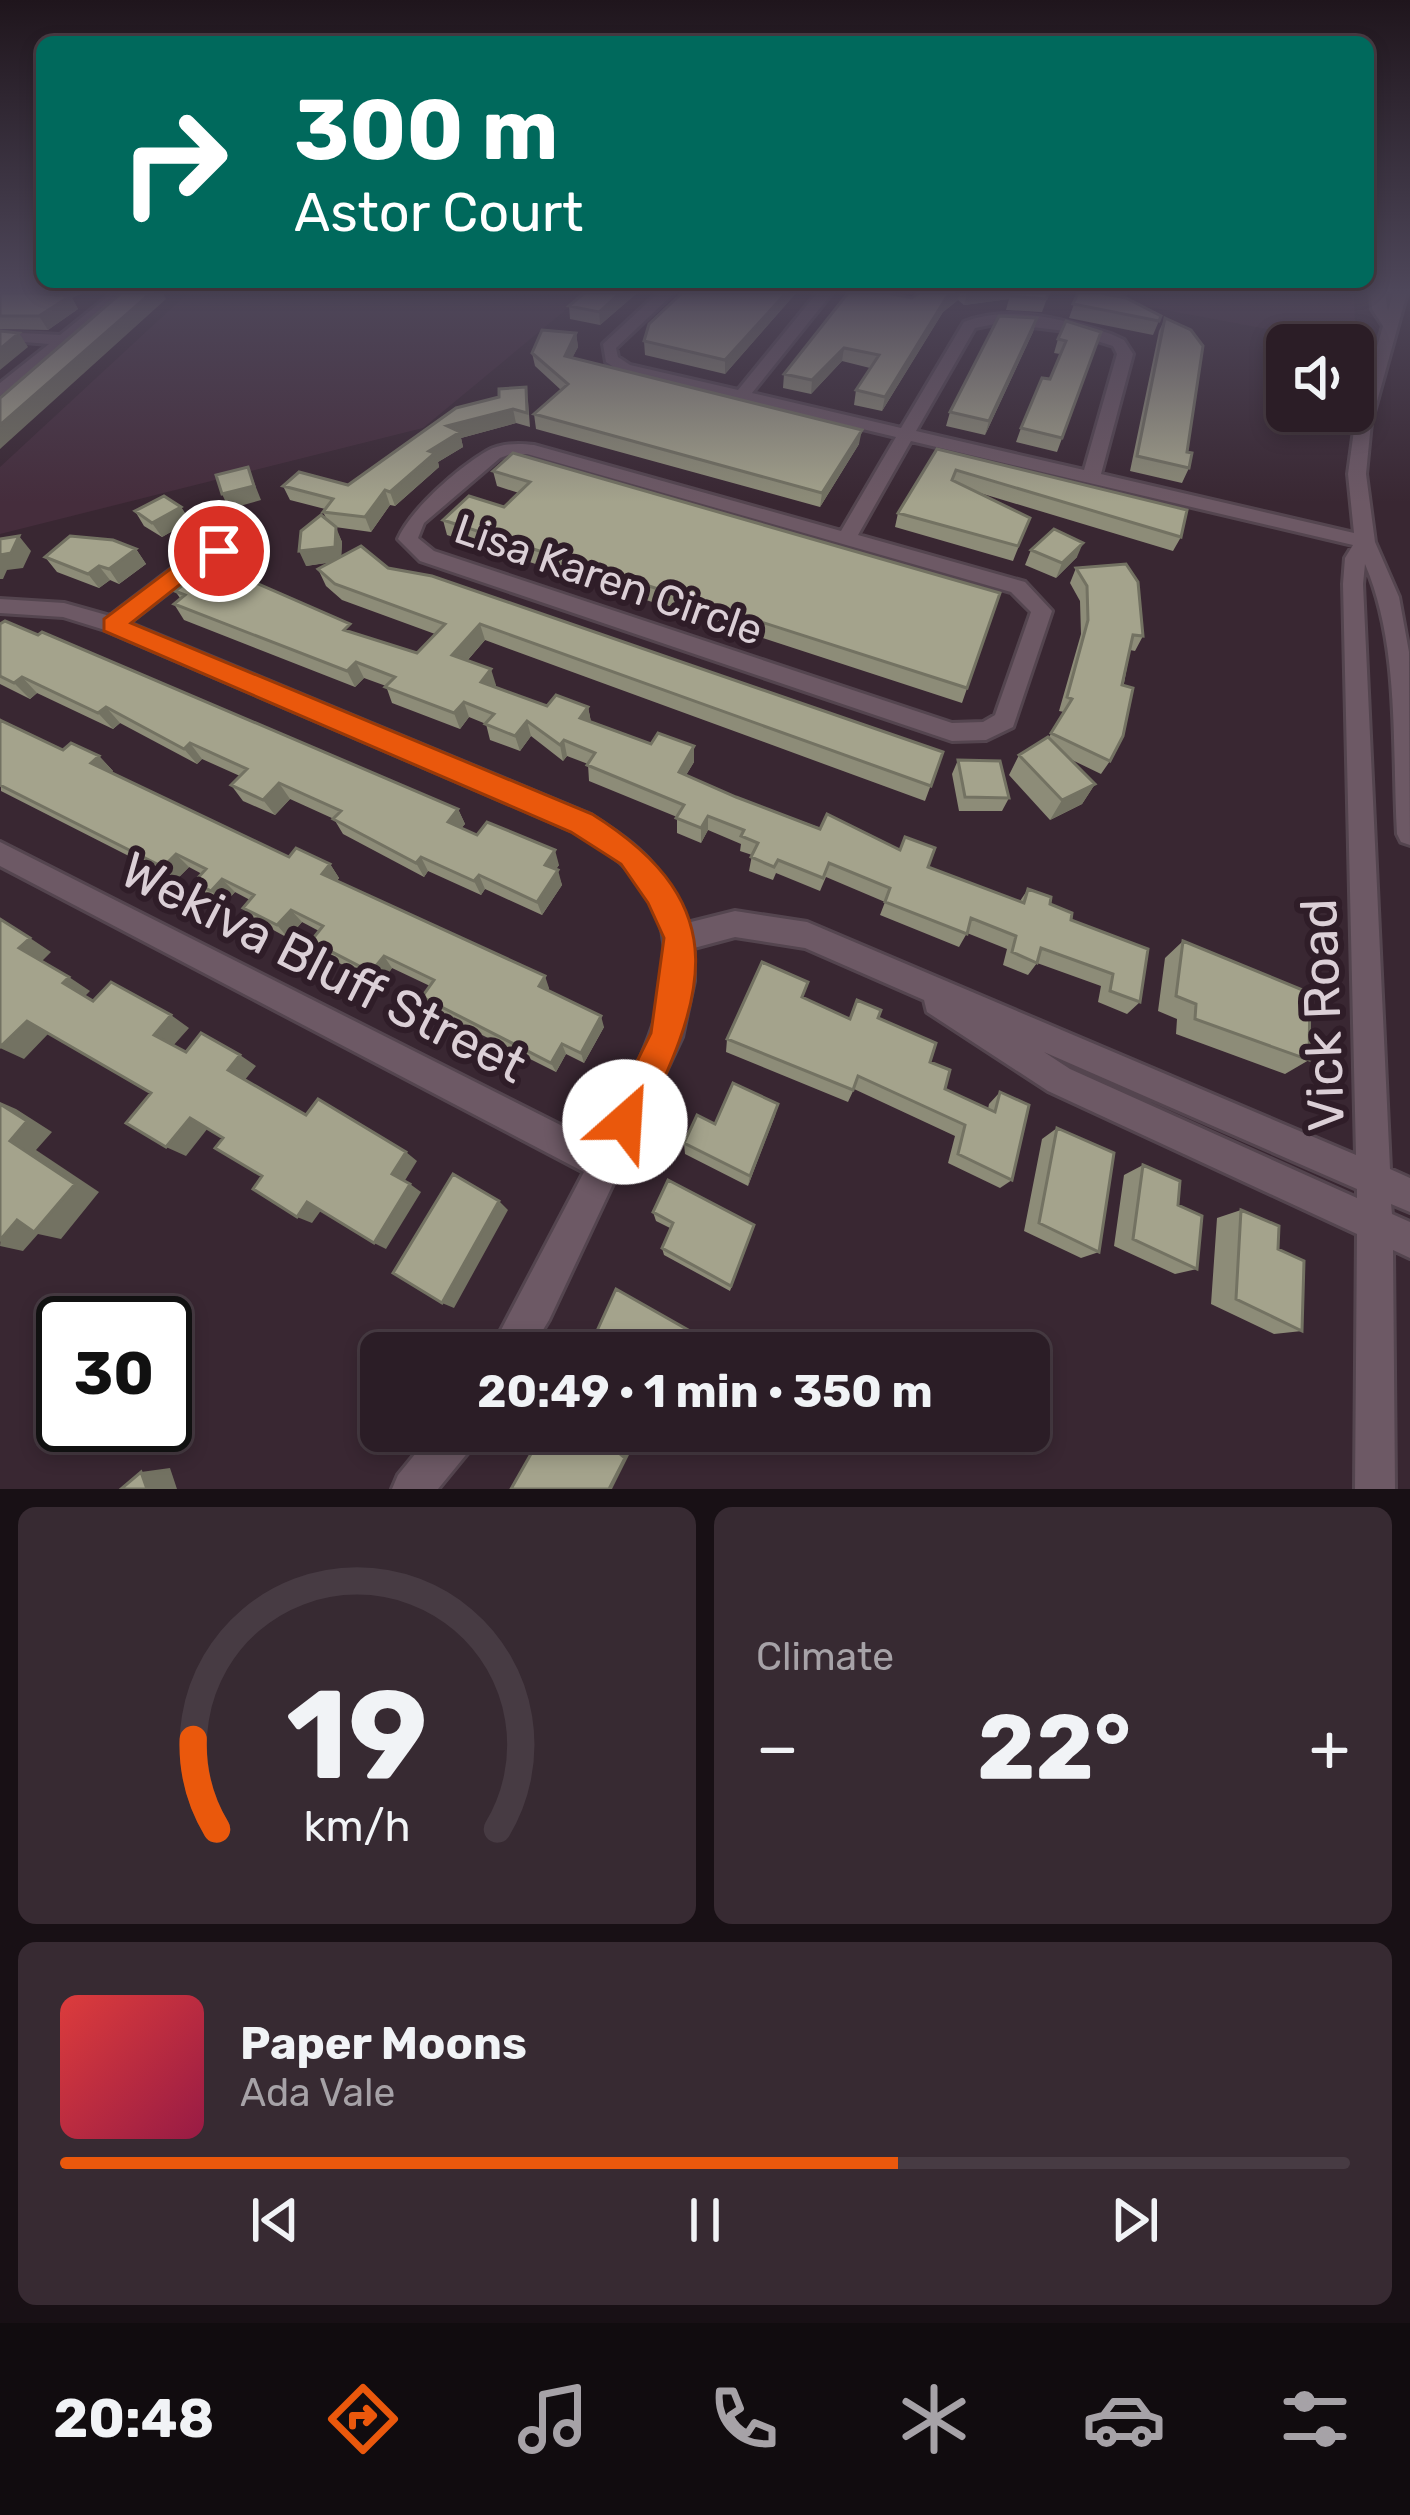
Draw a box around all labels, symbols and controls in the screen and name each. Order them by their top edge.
text: 300 m [294,80,558,180]
icon: right [96,84,252,240]
text: Astor Court [294,181,583,245]
map controls [1266,324,1374,432]
button: sound [1266,324,1374,432]
pin [168,500,270,602]
street label: Lisa Karen Circle [448,504,769,656]
icon: arrive [186,518,252,584]
street label: Wekiva Bluff Street [111,839,536,1096]
street label: Vick Road [1288,898,1357,1132]
position arrow [562,1059,688,1185]
speed limit sign: 30 [36,1296,192,1452]
text: 20:49 · 1 min · 350 m [477,1365,933,1418]
text: Climate [756,1634,894,1680]
text: 19 [286,1661,428,1809]
text: 22° [977,1694,1131,1801]
text: − [756,1708,799,1787]
text: + [1309,1708,1350,1787]
text: km/h [303,1800,411,1851]
text: Paper Moons [240,2017,527,2070]
text: Ada Vale [240,2070,395,2116]
icon: previous [242,2187,308,2253]
icon: pause [672,2187,738,2253]
icon: next [1102,2187,1168,2253]
icon: directions [321,2377,405,2461]
icon: music [511,2377,595,2461]
icon: phone [702,2377,786,2461]
icon: climate [892,2377,976,2461]
icon: car [1082,2377,1166,2461]
icon: filters [1273,2377,1357,2461]
text: 20:48 [53,2387,214,2451]

